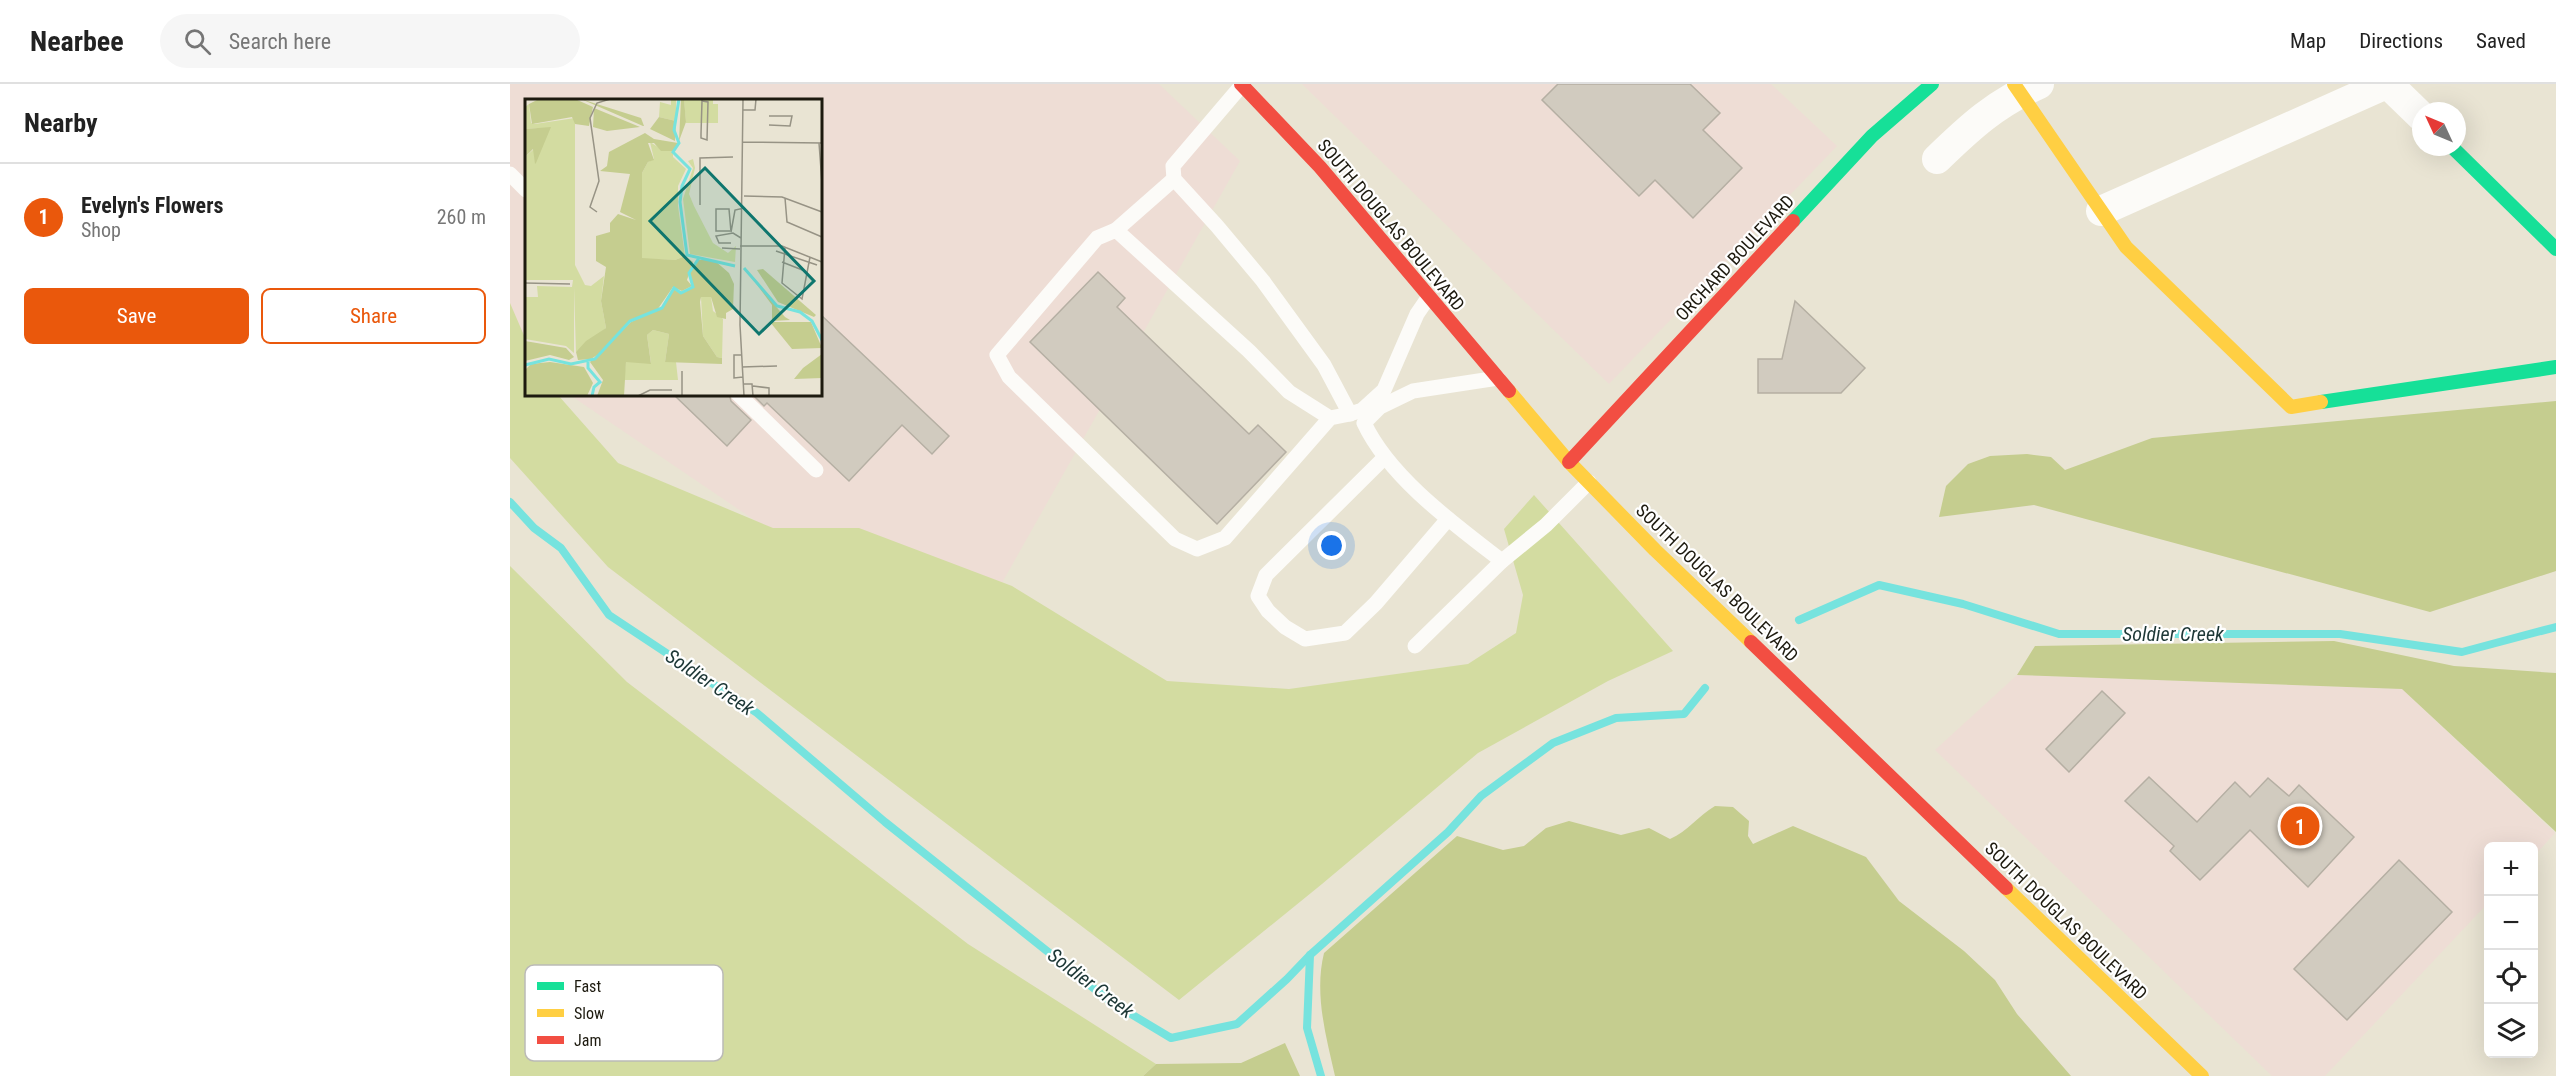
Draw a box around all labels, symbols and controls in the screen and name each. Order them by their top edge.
search box [160,14,580,68]
text: Nearbee [30,25,124,58]
icon: search [181,25,214,58]
text: Search here [229,29,331,54]
text: Map [2290,29,2326,53]
text: Directions [2359,29,2443,53]
text: Saved [2476,29,2526,53]
inset map [525,99,822,396]
north arrow [2412,102,2466,156]
text: Nearby [24,108,98,138]
street label: SOUTH DOUGLAS BOULEVARD [1314,135,1469,315]
street label: ORCHARD BOULEVARD [1671,190,1798,325]
text: Evelyn's Flowers [81,193,223,218]
text: 1 [38,205,49,229]
text: 260 m [437,205,486,229]
text: Shop [81,218,121,242]
button: Save [24,288,249,344]
button: Share [261,288,486,344]
street label: SOUTH DOUGLAS BOULEVARD [1632,500,1803,666]
your location [1317,531,1346,560]
water label: Soldier Creek [2122,622,2225,646]
water label: Soldier Creek [661,644,760,721]
pin: 1 [2280,804,2320,848]
street label: SOUTH DOUGLAS BOULEVARD [1981,838,2152,1004]
map controls [2484,842,2538,1058]
button: + [2484,842,2538,896]
button: − [2484,896,2538,950]
water label: Soldier Creek [1043,943,1140,1024]
button: locate [2484,950,2538,1004]
legend [525,965,723,1061]
text: Fast [574,977,601,996]
text: Slow [574,1004,604,1023]
button: layers [2484,1004,2538,1058]
text: Jam [574,1031,601,1050]

